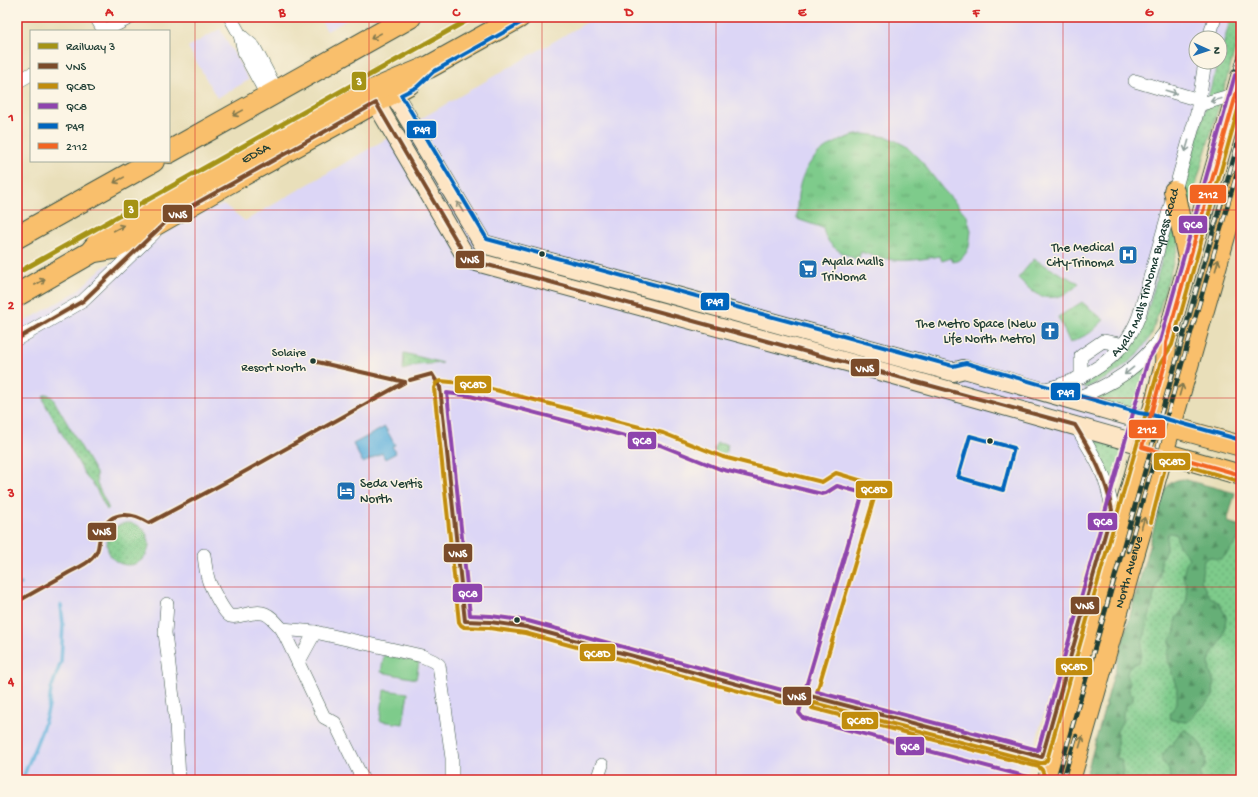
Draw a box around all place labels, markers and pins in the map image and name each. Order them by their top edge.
place label: The Medical City-Trinoma [1047,241,1115,271]
hospital icon: The Medical City-Trinoma [1117,244,1139,266]
unlabelled marker [537,249,547,259]
place label: Ayala Malls TriNoma [821,255,884,285]
supermarket icon: Ayala Malls TriNoma [797,258,819,280]
place label: The Metro Space (New Life North Metro) [915,317,1036,347]
church icon: The Metro Space (New Life North Metro) [1039,320,1061,342]
unlabelled marker [1171,324,1181,334]
place label: Solaire Resort North [241,347,307,376]
marker: Solaire Resort North [308,356,318,366]
unlabelled marker [985,436,995,446]
place label: Seda Vertis North [360,477,423,507]
hotel icon: Seda Vertis North [335,480,357,502]
unlabelled marker [512,615,522,625]

